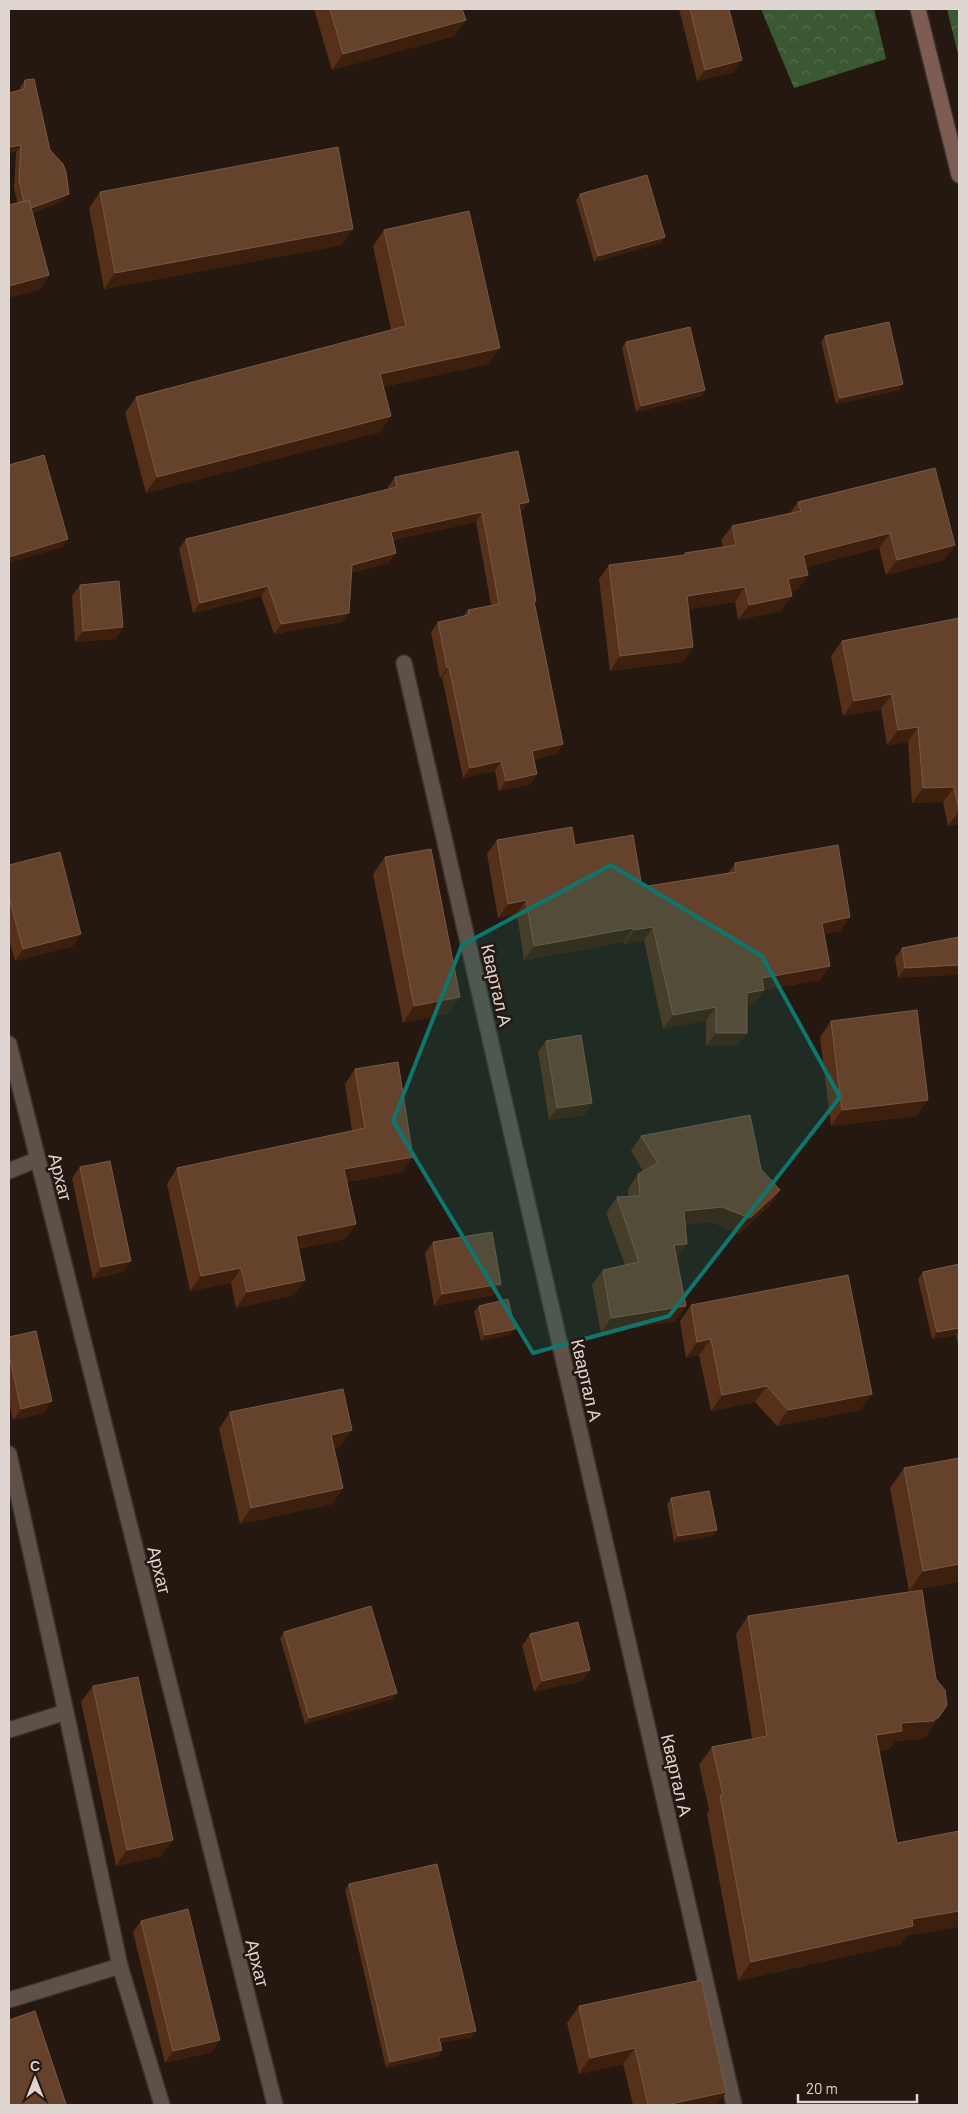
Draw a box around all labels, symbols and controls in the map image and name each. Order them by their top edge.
street label: Квартал А [477,942,517,1028]
street label: Архат [44,1151,78,1203]
street label: Квартал А [567,1337,607,1423]
street label: Архат [143,1544,177,1596]
street label: Квартал А [657,1732,697,1818]
street label: Архат [241,1937,275,1989]
north arrow [10,2054,60,2104]
text: С [30,2057,40,2074]
scale bar [798,2072,917,2104]
text: 20 m [806,2079,838,2097]

